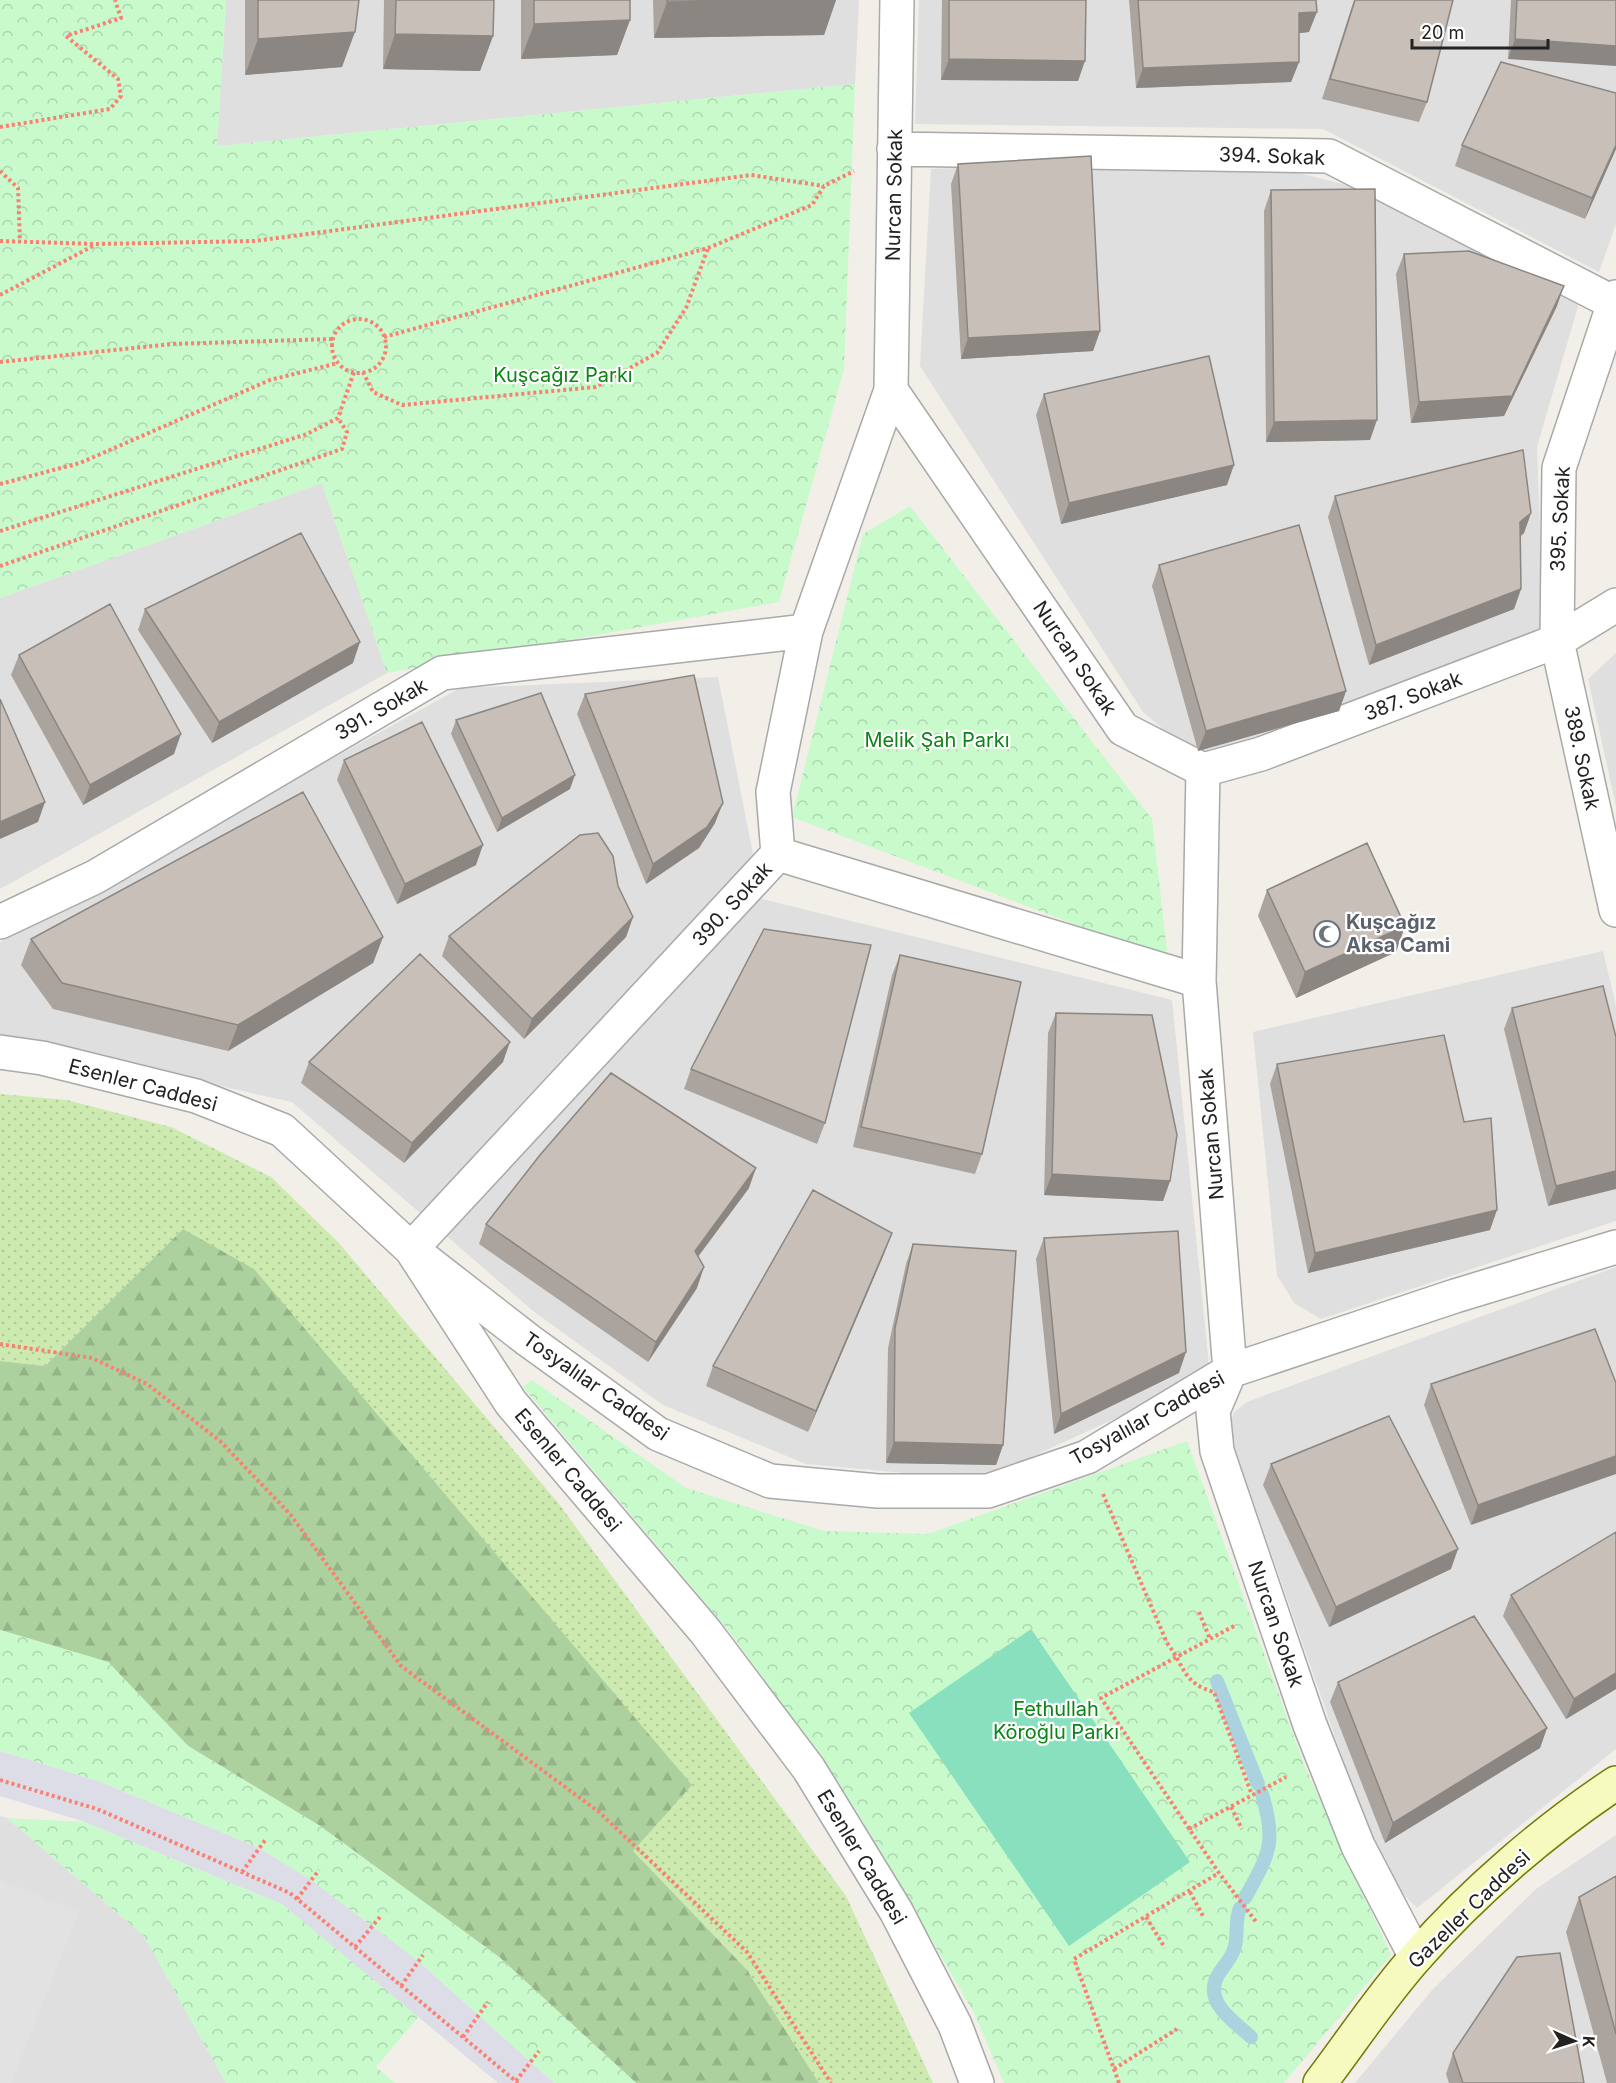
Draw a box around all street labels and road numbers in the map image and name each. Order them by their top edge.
street label: Nurcan Sokak [881,129,907,261]
street label: 394. Sokak [1218,142,1326,170]
street label: 395. Sokak [1545,466,1575,572]
street label: Nurcan Sokak [1028,596,1122,720]
street label: 387. Sokak [1361,666,1465,726]
street label: 391. Sokak [331,673,431,745]
street label: 389. Sokak [1559,704,1605,812]
street label: 390. Sokak [687,857,777,951]
street label: Esenler Caddesi [66,1054,220,1116]
street label: Nurcan Sokak [1193,1067,1229,1201]
street label: Tosyalılar Caddesi [518,1327,674,1445]
street label: Tosyalılar Caddesi [1066,1366,1228,1470]
street label: Esenler Caddesi [510,1404,626,1536]
street label: Nurcan Sokak [1243,1557,1309,1691]
street label: Esenler Caddesi [812,1785,912,1929]
street label: Gazeller Caddesi [1403,1845,1535,1973]

